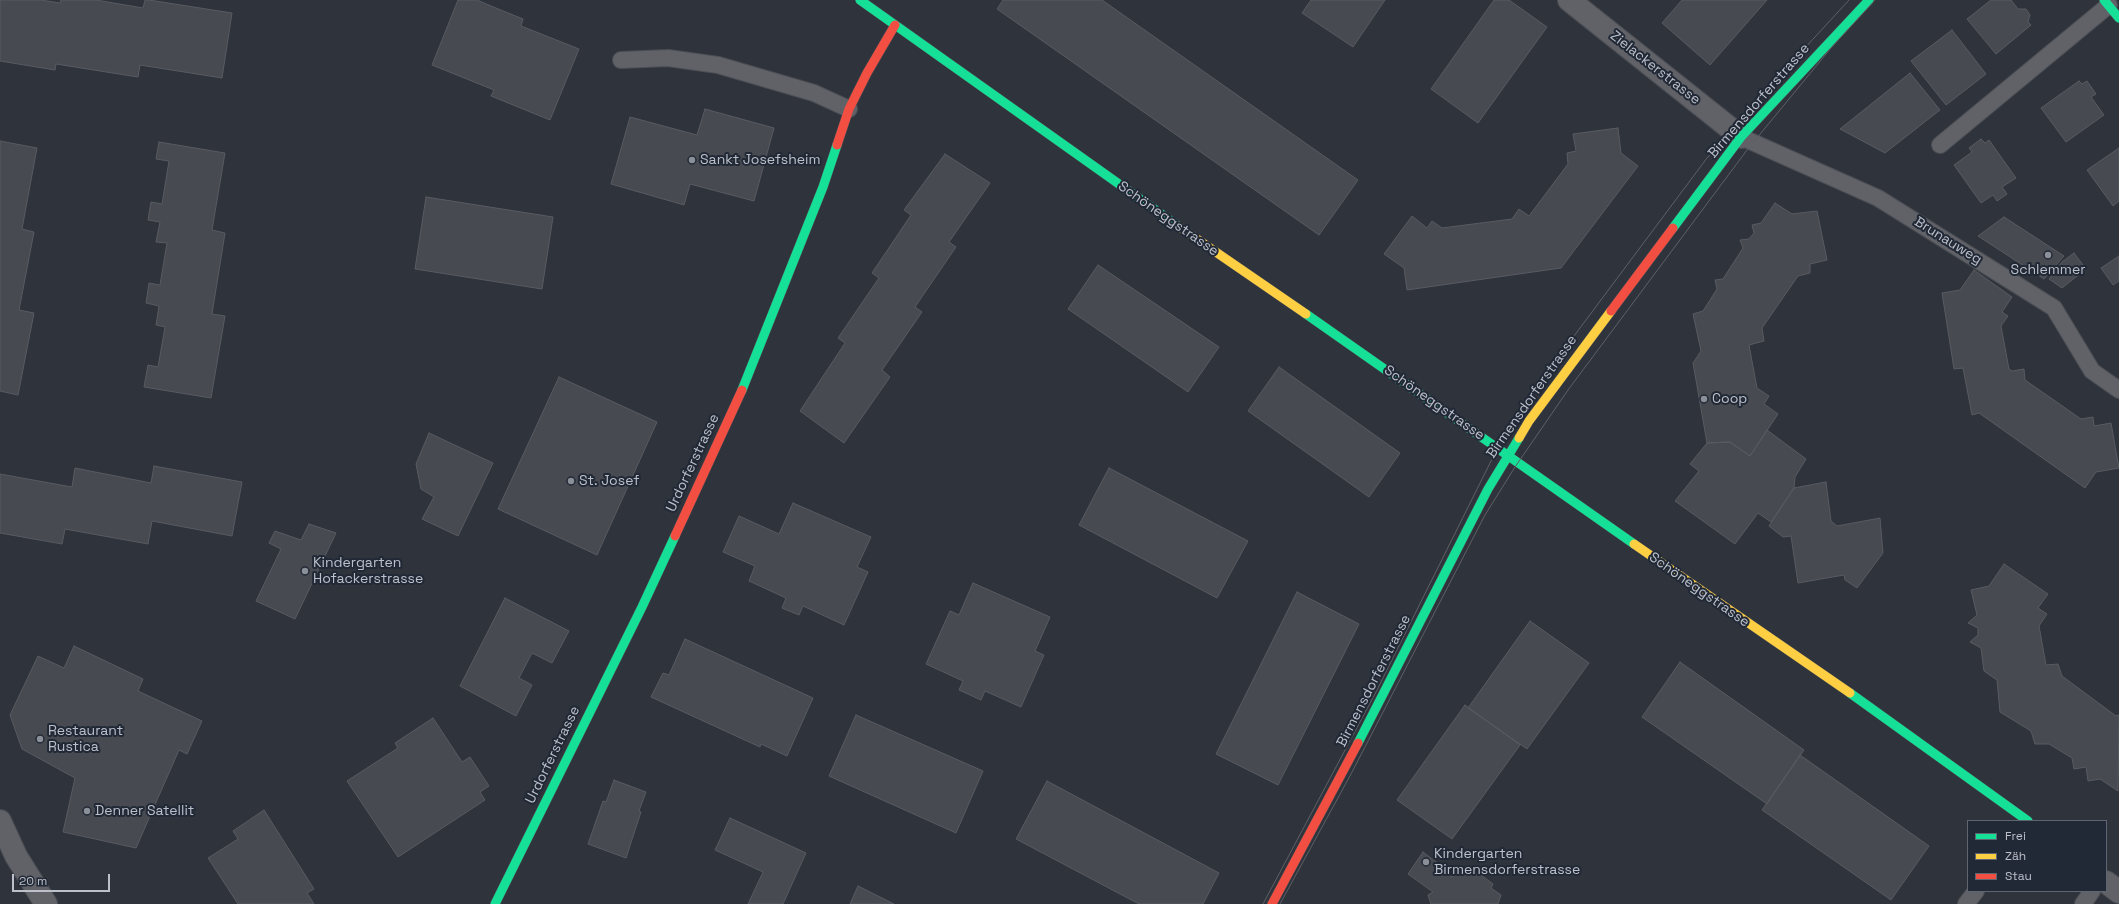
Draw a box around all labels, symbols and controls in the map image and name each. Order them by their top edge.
street label: Zielackerstrasse [1607,28,1703,108]
street label: Birmensdorferstrasse [1705,40,1813,162]
place label: Sankt Josefsheim [700,152,821,168]
marker: Sankt Josefsheim [687,155,697,165]
street label: Schöneggstrasse [1115,178,1221,260]
street label: Brunauweg [1911,214,1985,268]
marker: Schlemmer [2043,250,2053,260]
place label: Schlemmer [2011,262,2085,278]
street label: Birmensdorferstrasse [1483,332,1581,462]
street label: Schöneggstrasse [1381,362,1487,444]
place label: Coop [1712,391,1747,407]
marker: Coop [1699,394,1709,404]
street label: Urdorferstrasse [663,411,723,515]
place label: St. Josef [579,473,639,489]
marker: St. Josef [566,476,576,486]
street label: Schöneggstrasse [1646,549,1752,631]
place label: Kindergarten Hofackerstrasse [313,555,423,588]
marker: Kindergarten Hofackerstrasse [300,566,310,576]
street label: Birmensdorferstrasse [1333,612,1415,750]
street label: Urdorferstrasse [522,704,584,806]
place label: Restaurant Rustica [48,723,123,756]
marker: Restaurant Rustica [35,734,45,744]
place label: Denner Satellit [95,803,194,819]
marker: Denner Satellit [82,806,92,816]
legend [1967,820,2107,892]
text: Frei [2005,828,2026,844]
place label: Kindergarten Birmensdorferstrasse [1434,846,1580,878]
text: Zäh [2005,848,2026,864]
marker: Kindergarten Birmensdorferstrasse [1421,857,1431,867]
scale bar [14,866,112,892]
text: Stau [2005,868,2032,884]
text: 20 m [19,873,47,889]

